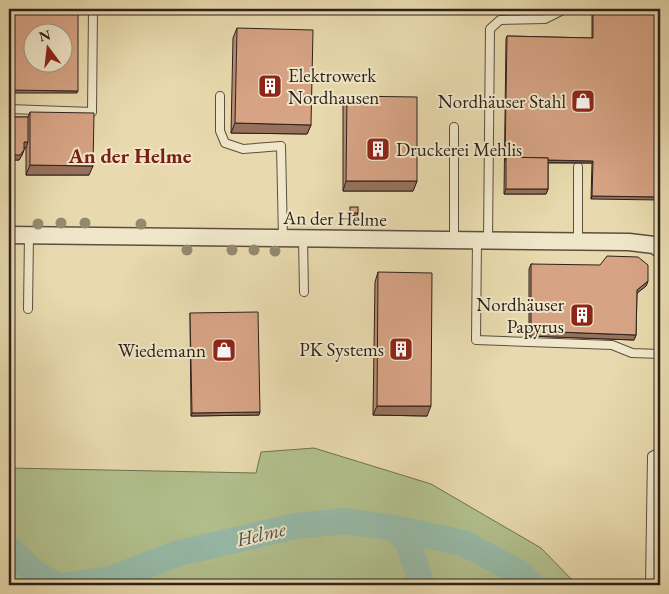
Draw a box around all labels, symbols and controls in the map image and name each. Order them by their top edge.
north arrow [22,22,72,72]
text: N [37,25,53,46]
place label: Elektrowerk Nordhausen [288,63,379,110]
building icon: Elektrowerk Nordhausen [257,73,283,99]
shop icon: Nordhäuser Stahl [570,88,596,114]
place label: Nordhäuser Stahl [438,89,566,114]
building icon: Druckerei Mehlis [365,136,391,162]
place label: Druckerei Mehlis [396,137,522,162]
district label: An der Helme [68,142,192,169]
street label: An der Helme [282,205,387,232]
place label: Nordhäuser Papyrus [476,292,565,339]
building icon: Nordhäuser Papyrus [569,302,595,328]
building icon: PK Systems [388,336,414,362]
shop icon: Wiedemann [211,337,237,363]
place label: PK Systems [299,337,384,362]
place label: Wiedemann [118,338,206,363]
water label: Helme [233,516,288,552]

